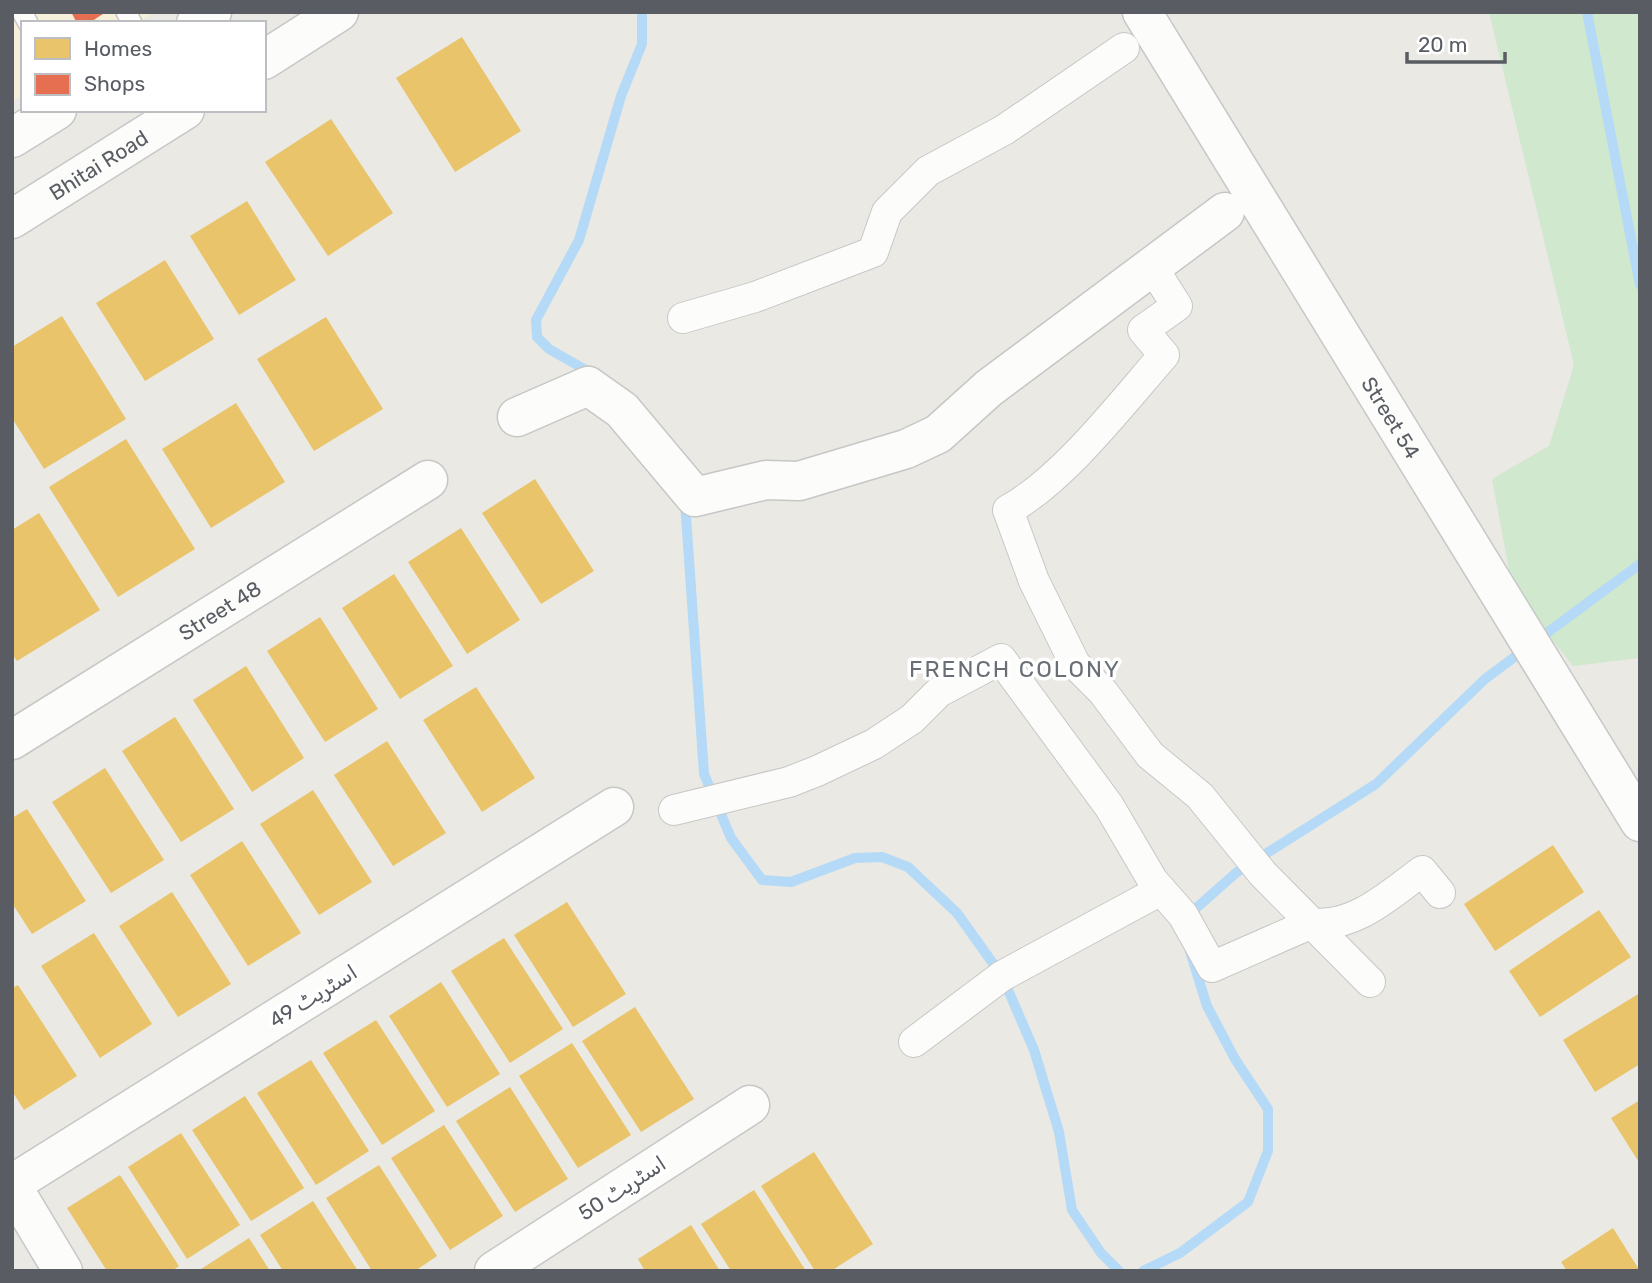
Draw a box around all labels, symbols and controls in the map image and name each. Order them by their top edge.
legend [21,21,266,112]
scale bar [1407,21,1505,65]
text: 20 m [1418,32,1467,57]
text: Homes [84,36,152,61]
text: Shops [84,71,145,96]
street label: Bhitai Road [44,124,152,205]
street label: Street 54 [1357,372,1426,463]
street label: Street 48 [174,575,266,645]
district label: FRENCH COLONY [909,655,1121,683]
street label: اسٹریٹ 49 [264,959,362,1033]
street label: اسٹریٹ 50 [574,1150,670,1226]

